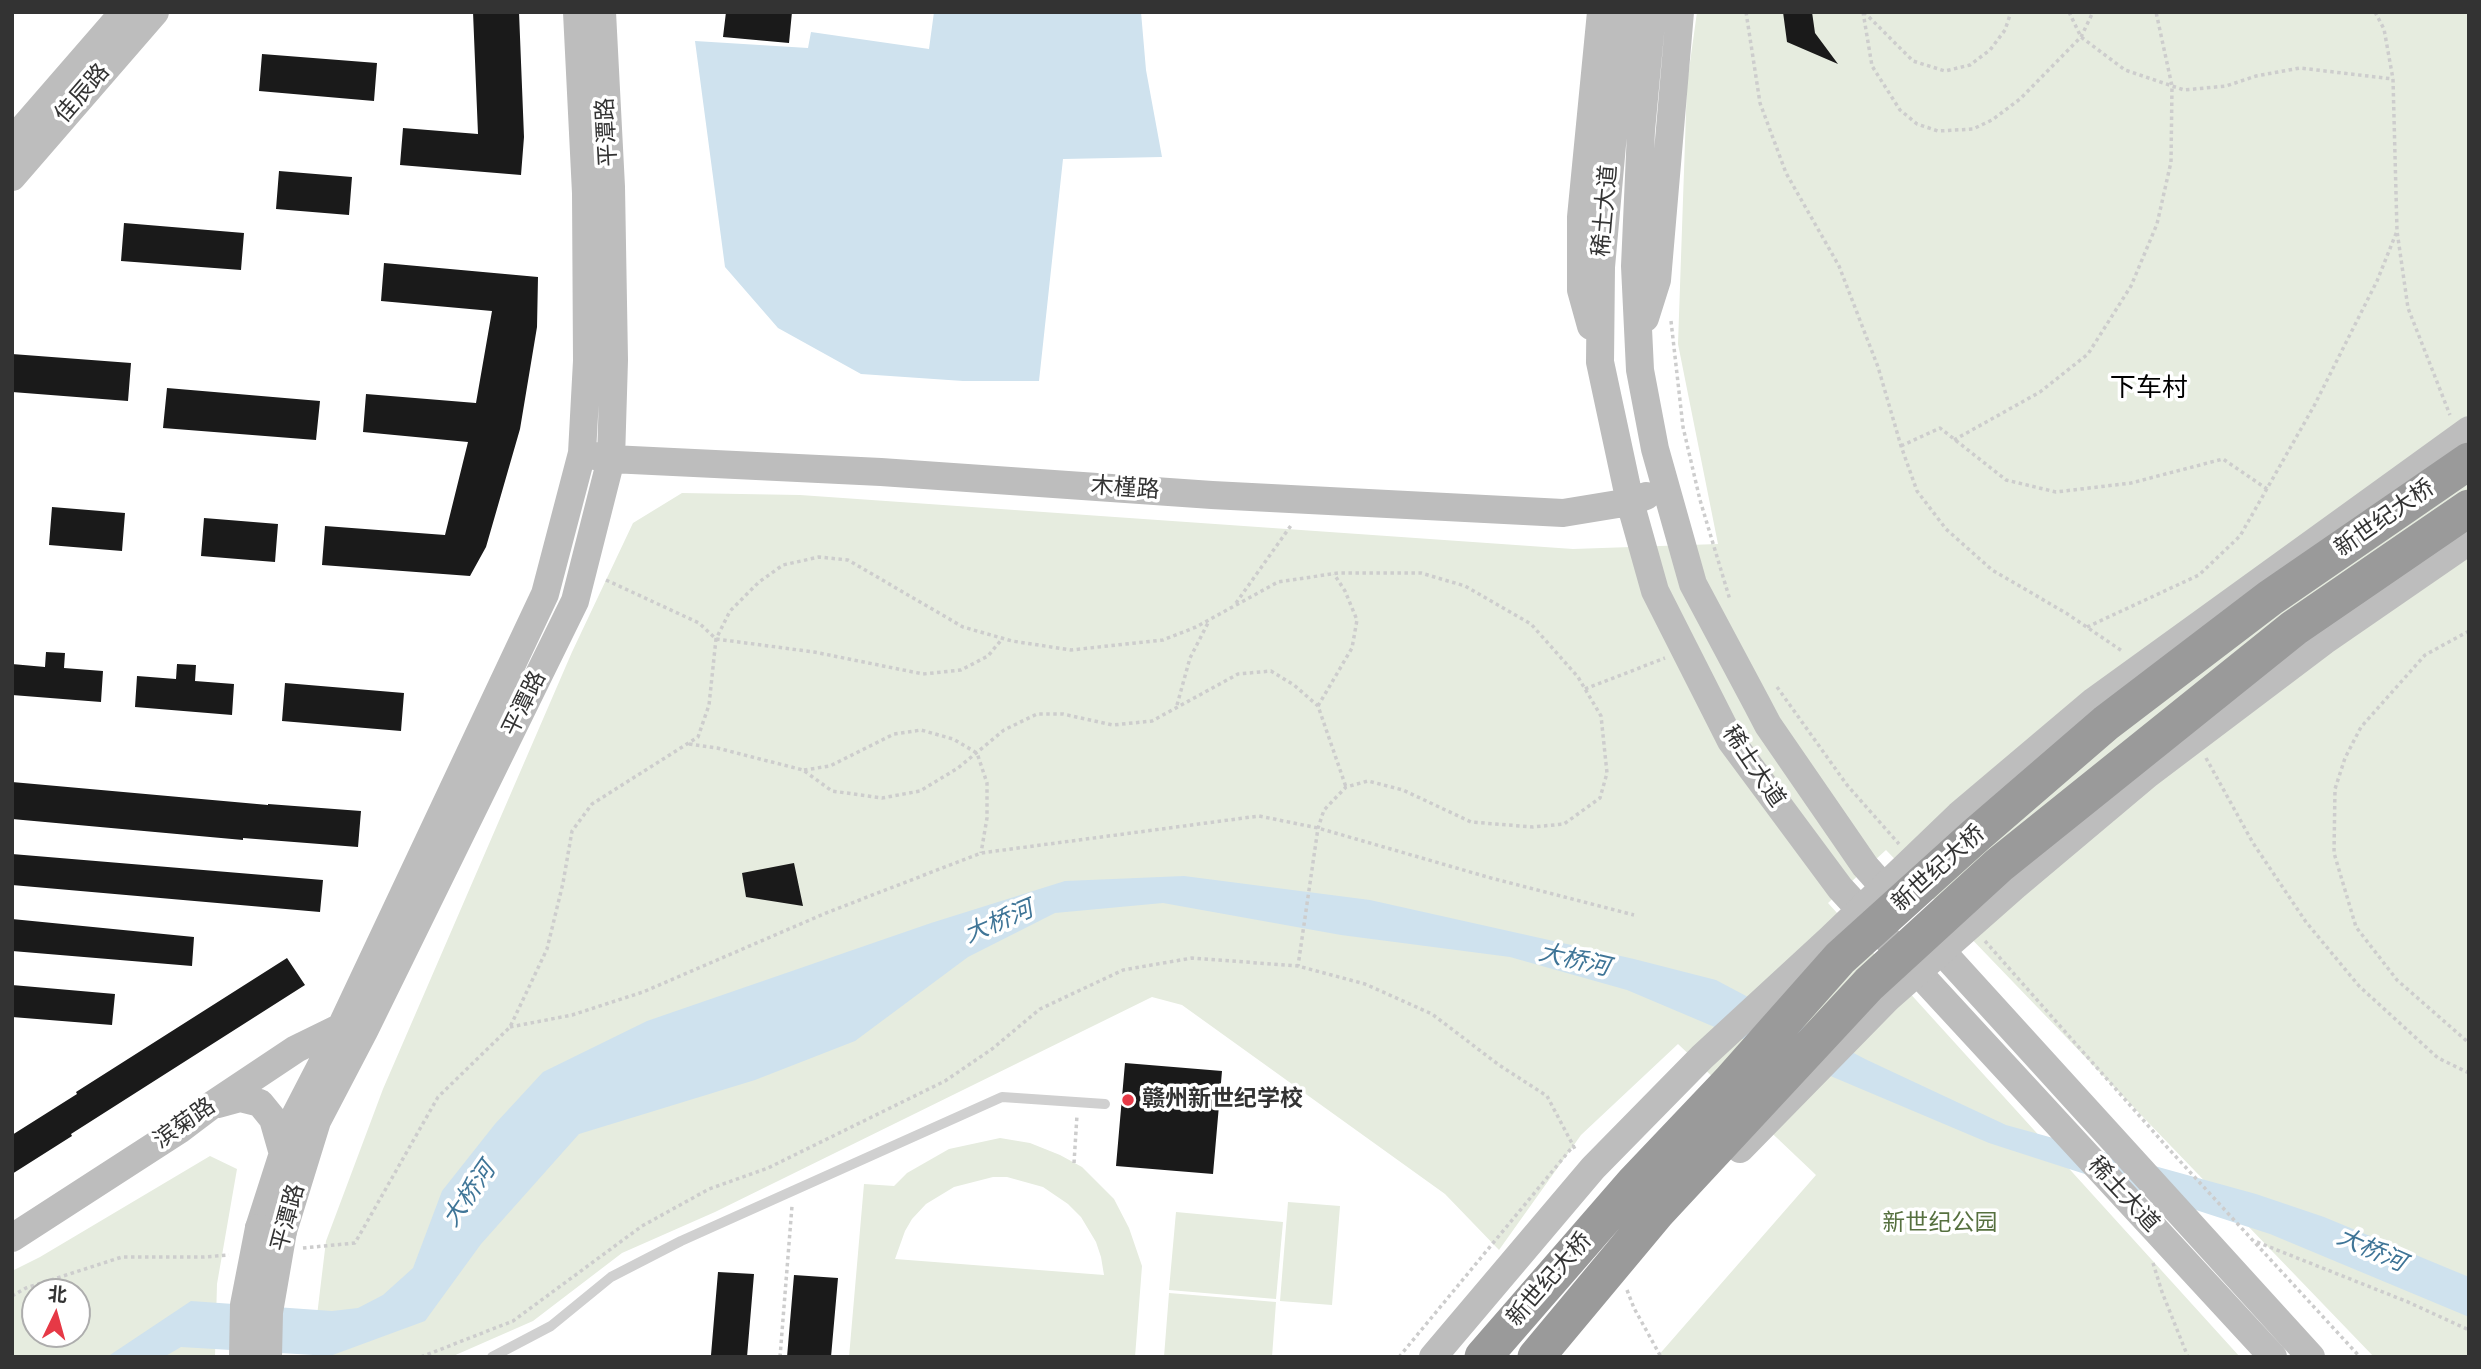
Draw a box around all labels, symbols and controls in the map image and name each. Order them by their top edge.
street label: 佳辰路 [50,59,116,129]
street label: 平潭路 [592,97,624,167]
street label: 稀土大道 [1588,164,1624,258]
district label: 下车村 [2110,373,2188,405]
street label: 木槿路 [1090,473,1160,505]
street label: 新世纪大桥 [2330,475,2440,563]
street label: 平潭路 [497,667,553,741]
street label: 稀土大道 [1716,721,1790,813]
street label: 新世纪大桥 [1887,820,1991,918]
water label: 大桥河 [960,896,1038,950]
water label: 大桥河 [1536,939,1612,983]
place label: 赣州新世纪学校 [1142,1086,1303,1114]
marker: 赣州新世纪学校 [1120,1092,1136,1108]
street label: 滨菊路 [149,1093,221,1155]
street label: 稀土大道 [2082,1152,2164,1238]
water label: 大桥河 [438,1157,502,1233]
street label: 平潭路 [267,1181,311,1255]
park label: 新世纪公园 [1883,1210,1997,1238]
water label: 大桥河 [2332,1223,2410,1279]
street label: 新世纪大桥 [1502,1228,1598,1332]
north arrow [21,1278,91,1348]
text: 北 [47,1282,68,1306]

